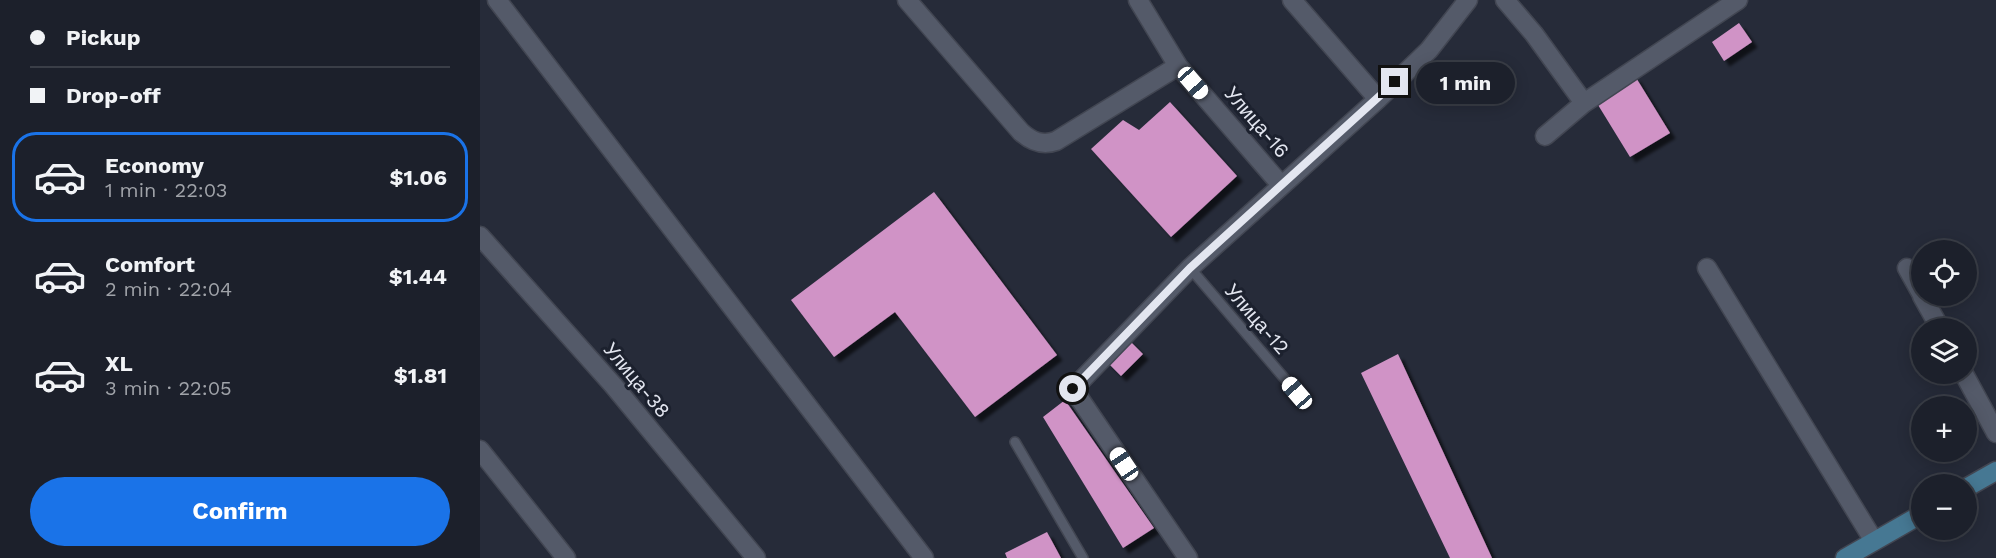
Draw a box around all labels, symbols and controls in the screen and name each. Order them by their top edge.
text: Pickup [66,25,141,50]
callout: 1 min [1416,61,1515,103]
car [1174,64,1212,102]
route end [1381,68,1408,95]
text: 1 min [1440,71,1491,95]
street label: Улица-16 [1220,82,1294,162]
text: Drop-off [66,83,161,108]
icon: car [33,150,87,204]
text: Economy [105,153,204,178]
text: $1.06 [390,165,447,190]
text: 1 min · 22:03 [105,178,227,202]
map controls [1911,240,1977,540]
button: locate [1911,240,1977,306]
icon: car [33,249,87,303]
text: Comfort [105,252,195,277]
text: $1.44 [389,264,447,289]
text: 2 min · 22:04 [105,277,232,301]
street label: Улица-12 [1220,279,1294,359]
button: layers [1911,318,1977,384]
street label: Улица-38 [599,338,675,422]
icon: car [33,348,87,402]
text: XL [105,351,133,376]
text: $1.81 [394,363,447,388]
car [1278,374,1316,412]
route start [1059,375,1086,402]
text: 3 min · 22:05 [105,376,232,400]
button: + [1911,396,1977,462]
car [1106,444,1142,484]
button: − [1911,474,1977,540]
button: Confirm [30,477,450,546]

